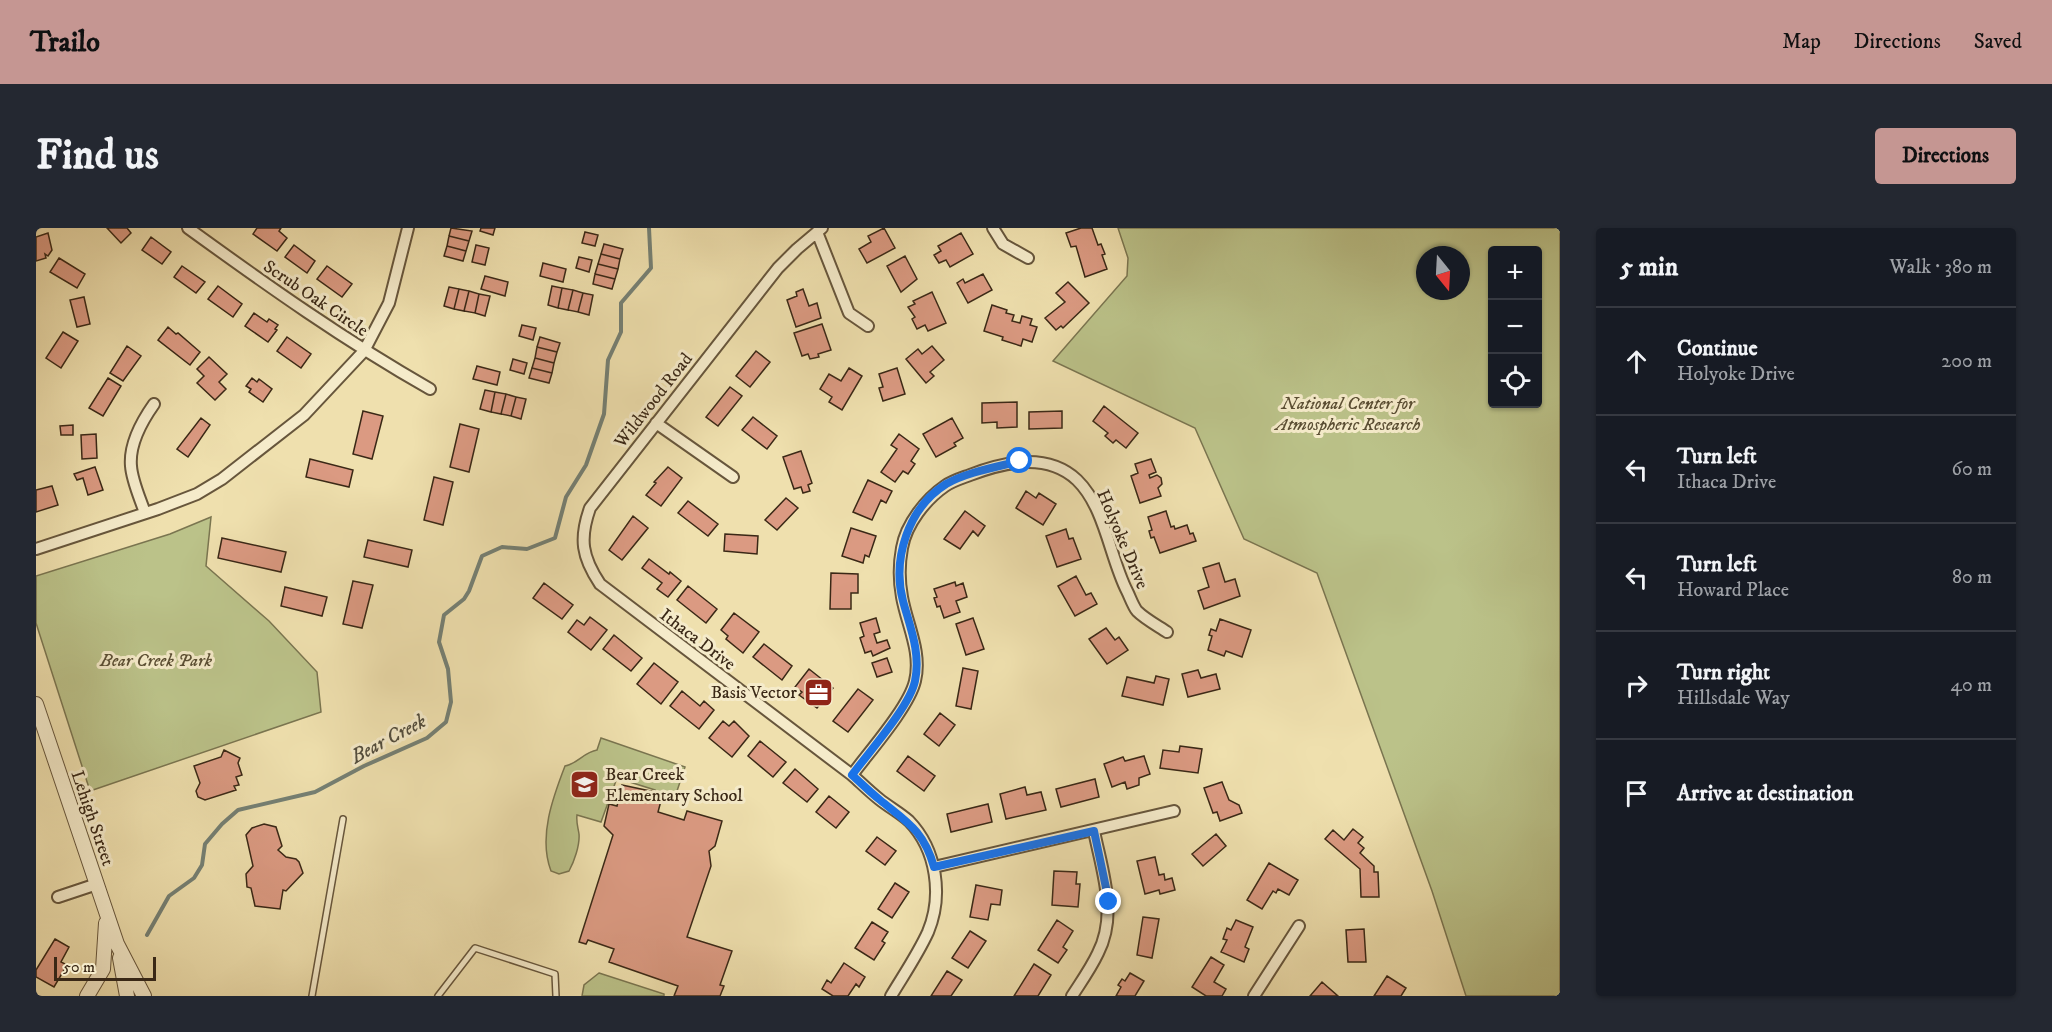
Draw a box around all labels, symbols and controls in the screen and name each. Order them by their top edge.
text: Trailo [30,25,100,60]
text: Map [1782,29,1821,55]
text: Directions [1854,29,1941,55]
text: Saved [1974,29,2022,55]
button: Directions [1875,128,2016,184]
text: Find us [36,130,159,182]
north arrow [1416,246,1470,300]
map controls [1488,246,1542,408]
button: + [1488,246,1542,300]
text: 5 min [1620,251,1678,284]
text: Walk · 380 m [1890,255,1992,280]
street label: Scrub Oak Circle [259,256,372,342]
button: − [1488,300,1542,354]
text: Continue [1677,335,1758,362]
icon: ahead [1620,345,1653,378]
street label: Wildwood Road [609,349,698,453]
text: 200 m [1941,349,1992,374]
button: locate [1488,354,1542,408]
text: Holyoke Drive [1677,362,1795,387]
park label: National Center for Atmospheric Research [1273,393,1421,436]
text: Turn left [1677,443,1757,470]
route start [1006,447,1032,473]
icon: left [1620,453,1653,486]
text: 60 m [1952,457,1992,482]
text: Ithaca Drive [1677,470,1776,495]
street label: Holyoke Drive [1091,486,1153,592]
text: Turn left [1677,551,1757,578]
icon: left [1620,561,1653,594]
text: 80 m [1952,565,1992,590]
text: Howard Place [1677,578,1789,603]
street label: Ithaca Drive [655,604,740,675]
park label: Bear Creek Park [99,650,212,672]
text: Turn right [1677,659,1770,686]
icon: right [1620,669,1653,702]
text: 40 m [1950,673,1992,698]
office icon: Basis Vector [802,676,834,708]
place label: Basis Vector [711,682,797,704]
text: Hillsdale Way [1677,686,1790,711]
water label: Bear Creek [346,709,431,770]
place label: Bear Creek Elementary School [605,764,743,807]
street label: Lehigh Street [66,768,119,869]
school or university icon: Bear Creek Elementary School [568,768,600,800]
icon: arrive [1620,777,1653,810]
text: Arrive at destination [1677,780,1854,807]
route end [1095,888,1121,914]
scale bar [54,954,156,982]
text: 50 m [63,957,95,977]

